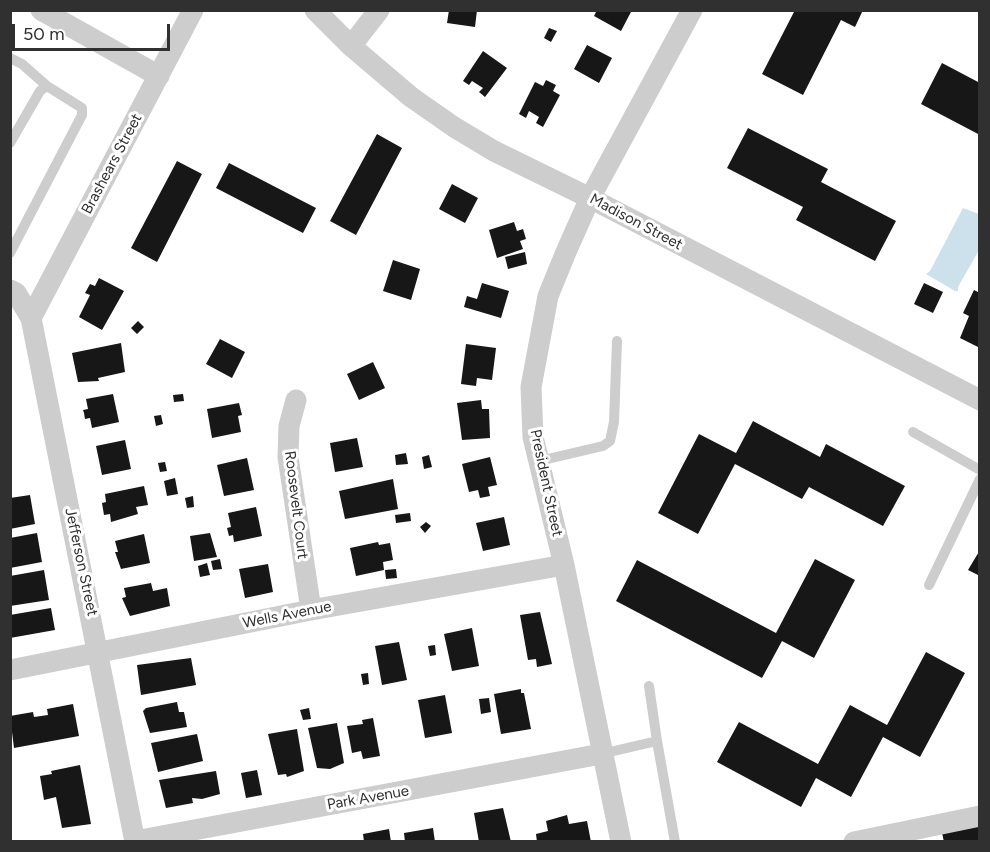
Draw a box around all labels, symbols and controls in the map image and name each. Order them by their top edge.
scale bar [15,12,172,50]
text: 50 m [23,23,65,45]
street label: Brashears Street [78,111,146,217]
street label: Madison Street [587,190,685,254]
street label: President Street [526,428,566,538]
street label: Roosevelt Court [280,450,312,560]
street label: Jefferson Street [61,506,101,618]
street label: Wells Avenue [241,598,333,632]
street label: Park Avenue [326,782,410,814]

